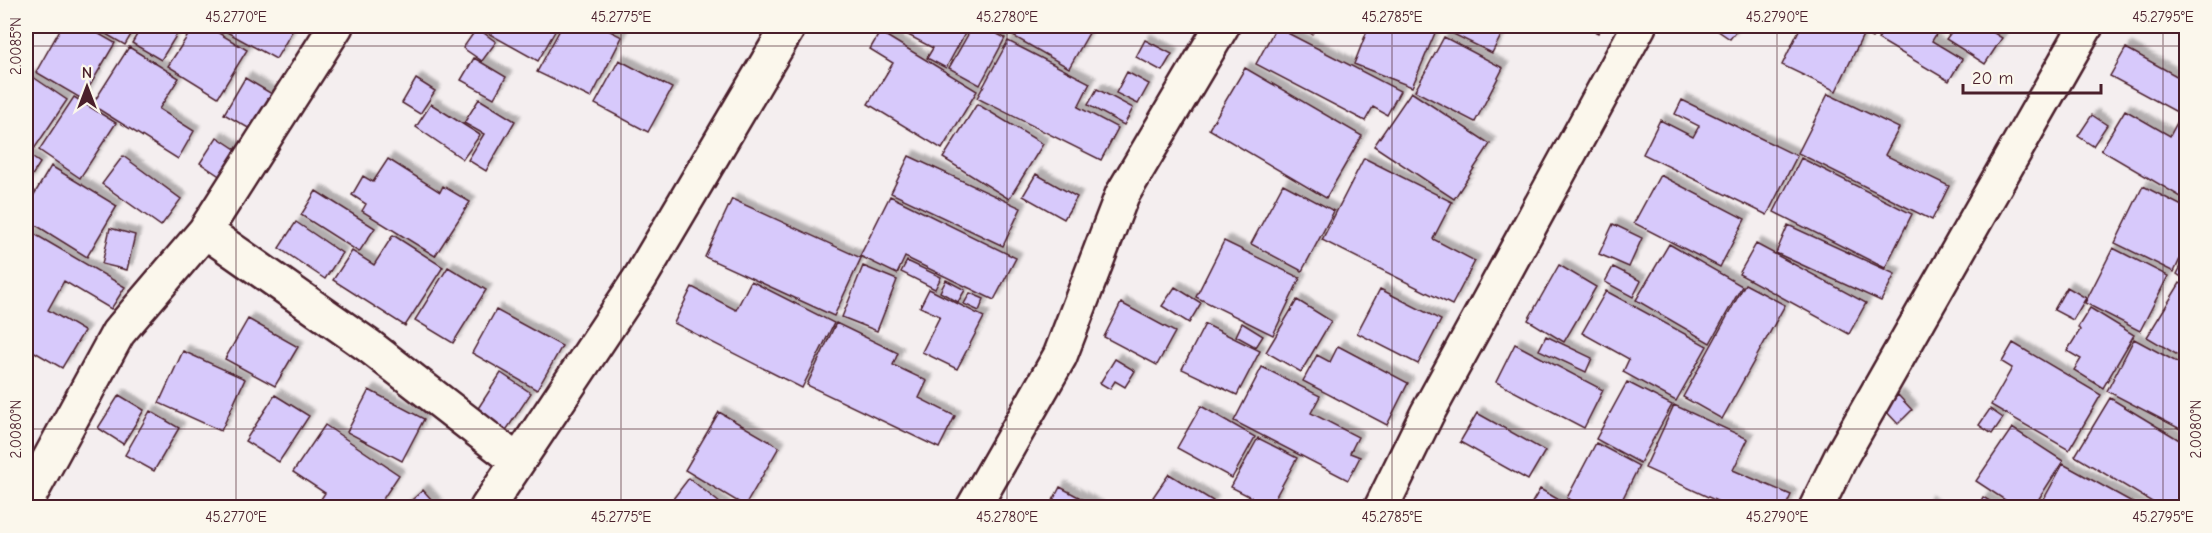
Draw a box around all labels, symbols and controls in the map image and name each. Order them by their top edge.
text: 45.2770°E [205,8,267,26]
text: 45.2775°E [591,8,651,26]
text: 45.2780°E [976,8,1038,26]
text: 45.2785°E [1361,8,1423,26]
text: 45.2790°E [1746,8,1808,26]
text: 45.2795°E [2132,8,2194,26]
text: 2.0085°N [7,17,25,75]
north arrow [57,57,117,117]
scale bar [1963,57,2101,95]
text: N [82,64,92,82]
text: 20 m [1972,68,2013,89]
text: 2.0080°N [7,400,25,458]
text: 2.0080°N [2187,400,2205,458]
text: 45.2770°E [205,508,267,526]
text: 45.2775°E [591,508,651,526]
text: 45.2780°E [976,508,1038,526]
text: 45.2785°E [1361,508,1423,526]
text: 45.2790°E [1746,508,1808,526]
text: 45.2795°E [2132,508,2194,526]

